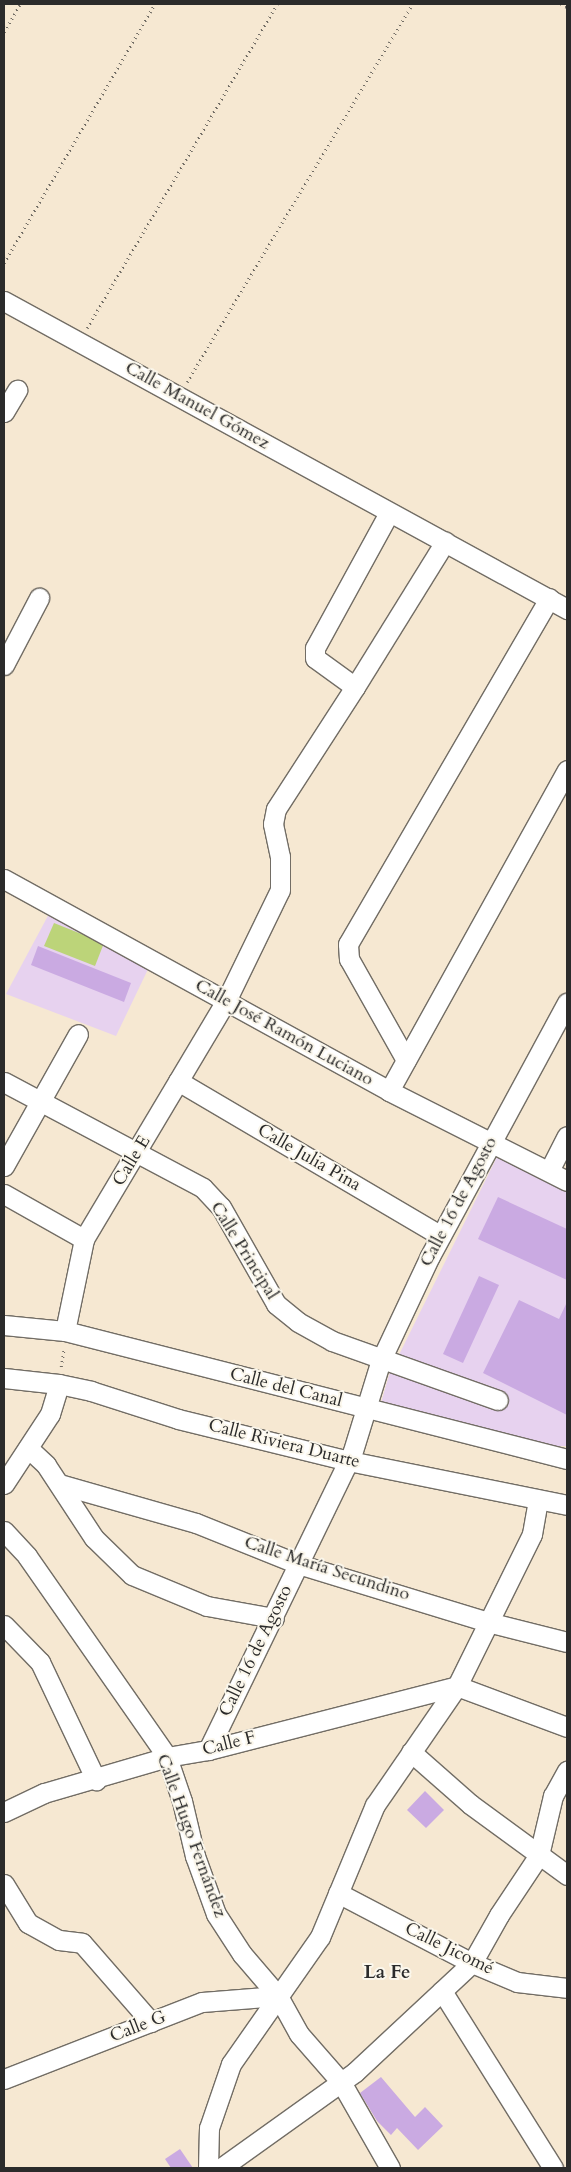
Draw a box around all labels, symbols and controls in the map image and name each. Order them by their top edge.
street label: Calle Manuel Gómez [121,357,273,455]
street label: Calle José Ramón Luciano [191,975,377,1091]
street label: Calle Julia Pina [254,1120,364,1196]
street label: Calle E [109,1132,155,1190]
street label: Calle 16 de Agosto [416,1134,502,1270]
street label: Calle Principal [205,1198,283,1304]
street label: Calle del Canal [228,1364,344,1412]
street label: Calle Riviera Duarte [206,1415,362,1473]
street label: Calle María Secundino [241,1532,413,1606]
street label: Calle 16 de Agosto [215,1582,297,1720]
street label: Calle F [200,1727,258,1761]
street label: Calle Hugo Fernández [151,1751,231,1921]
street label: Calle Jicomé [401,1918,497,1980]
district label: La Fe [364,1962,410,1984]
street label: Calle G [107,2007,169,2047]

